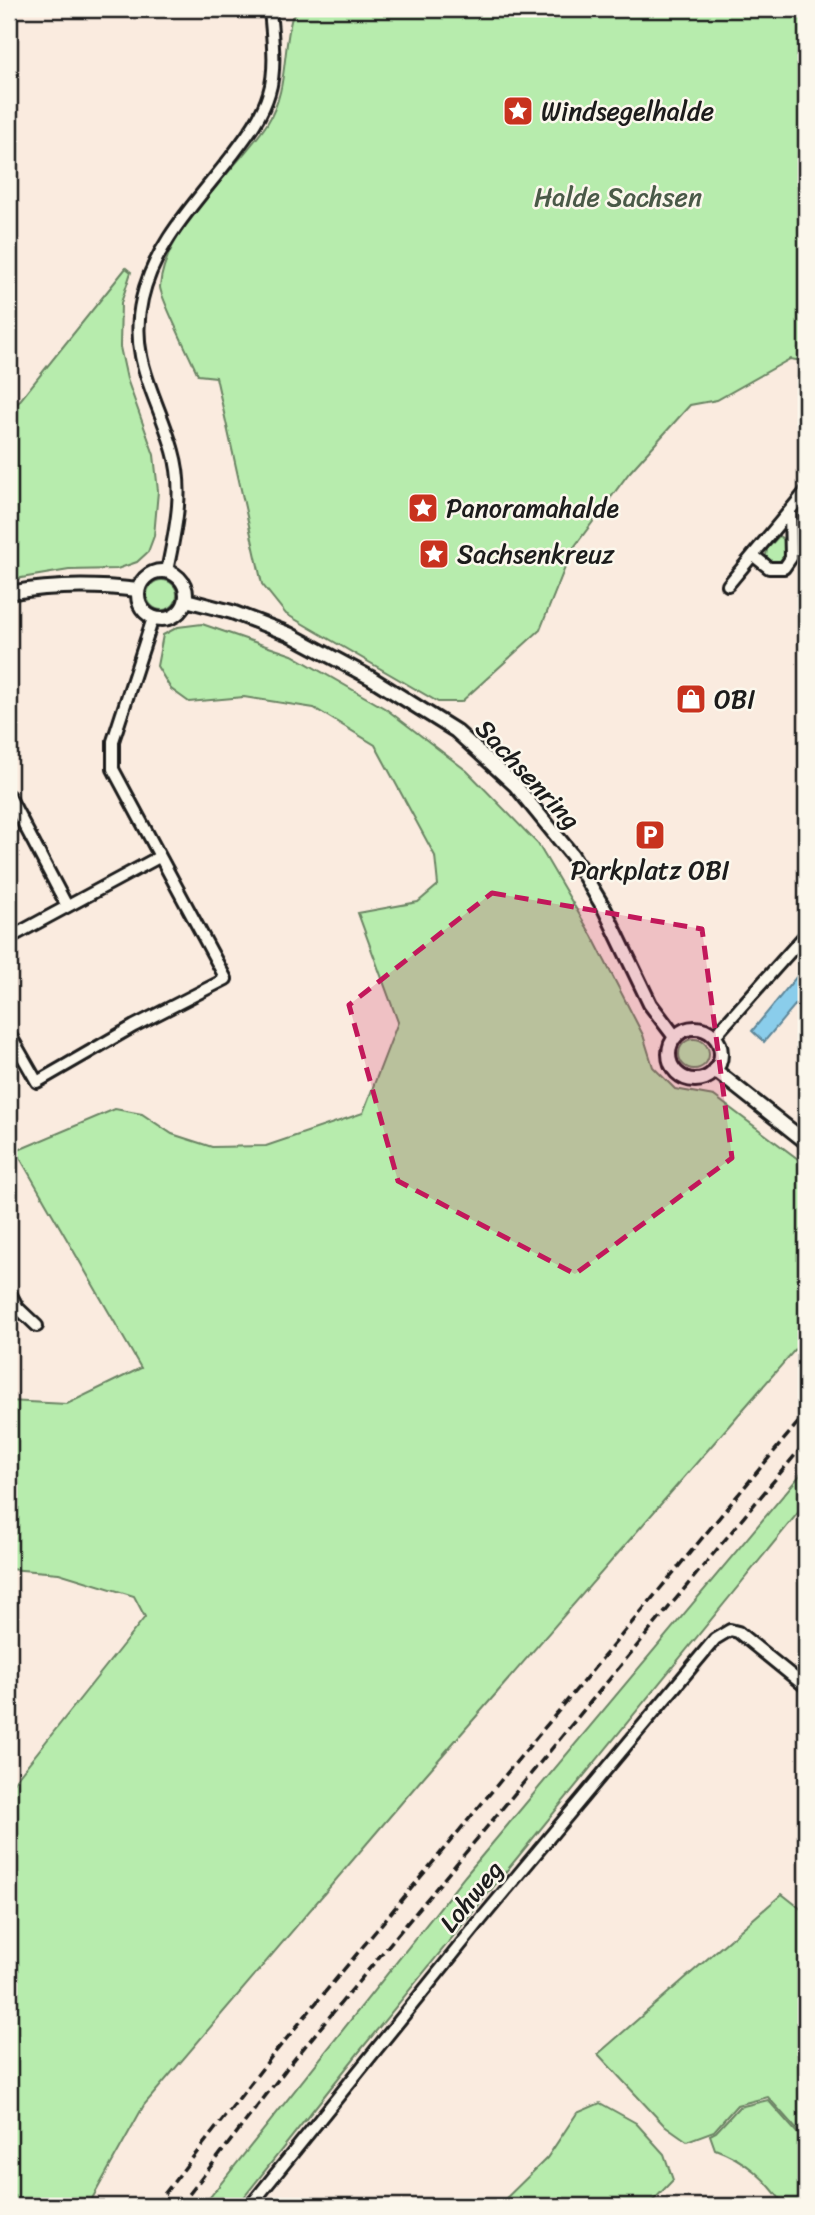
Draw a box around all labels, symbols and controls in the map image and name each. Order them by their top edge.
place label: Windsegelhalde [541,88,714,134]
place icon: Windsegelhalde [501,94,535,128]
park label: Halde Sachsen [534,174,702,220]
place label: Panoramahalde [446,485,620,531]
place icon: Panoramahalde [406,491,440,525]
place label: Sachsenkreuz [457,531,615,577]
place icon: Sachsenkreuz [417,537,451,571]
place label: OBI [714,676,755,722]
shop icon: OBI [674,682,708,716]
street label: Sachsenring [464,707,592,841]
parking icon: Parkplatz OBI [633,818,667,852]
place label: Parkplatz OBI [570,847,730,893]
street label: Lohweg [427,1849,515,1943]

